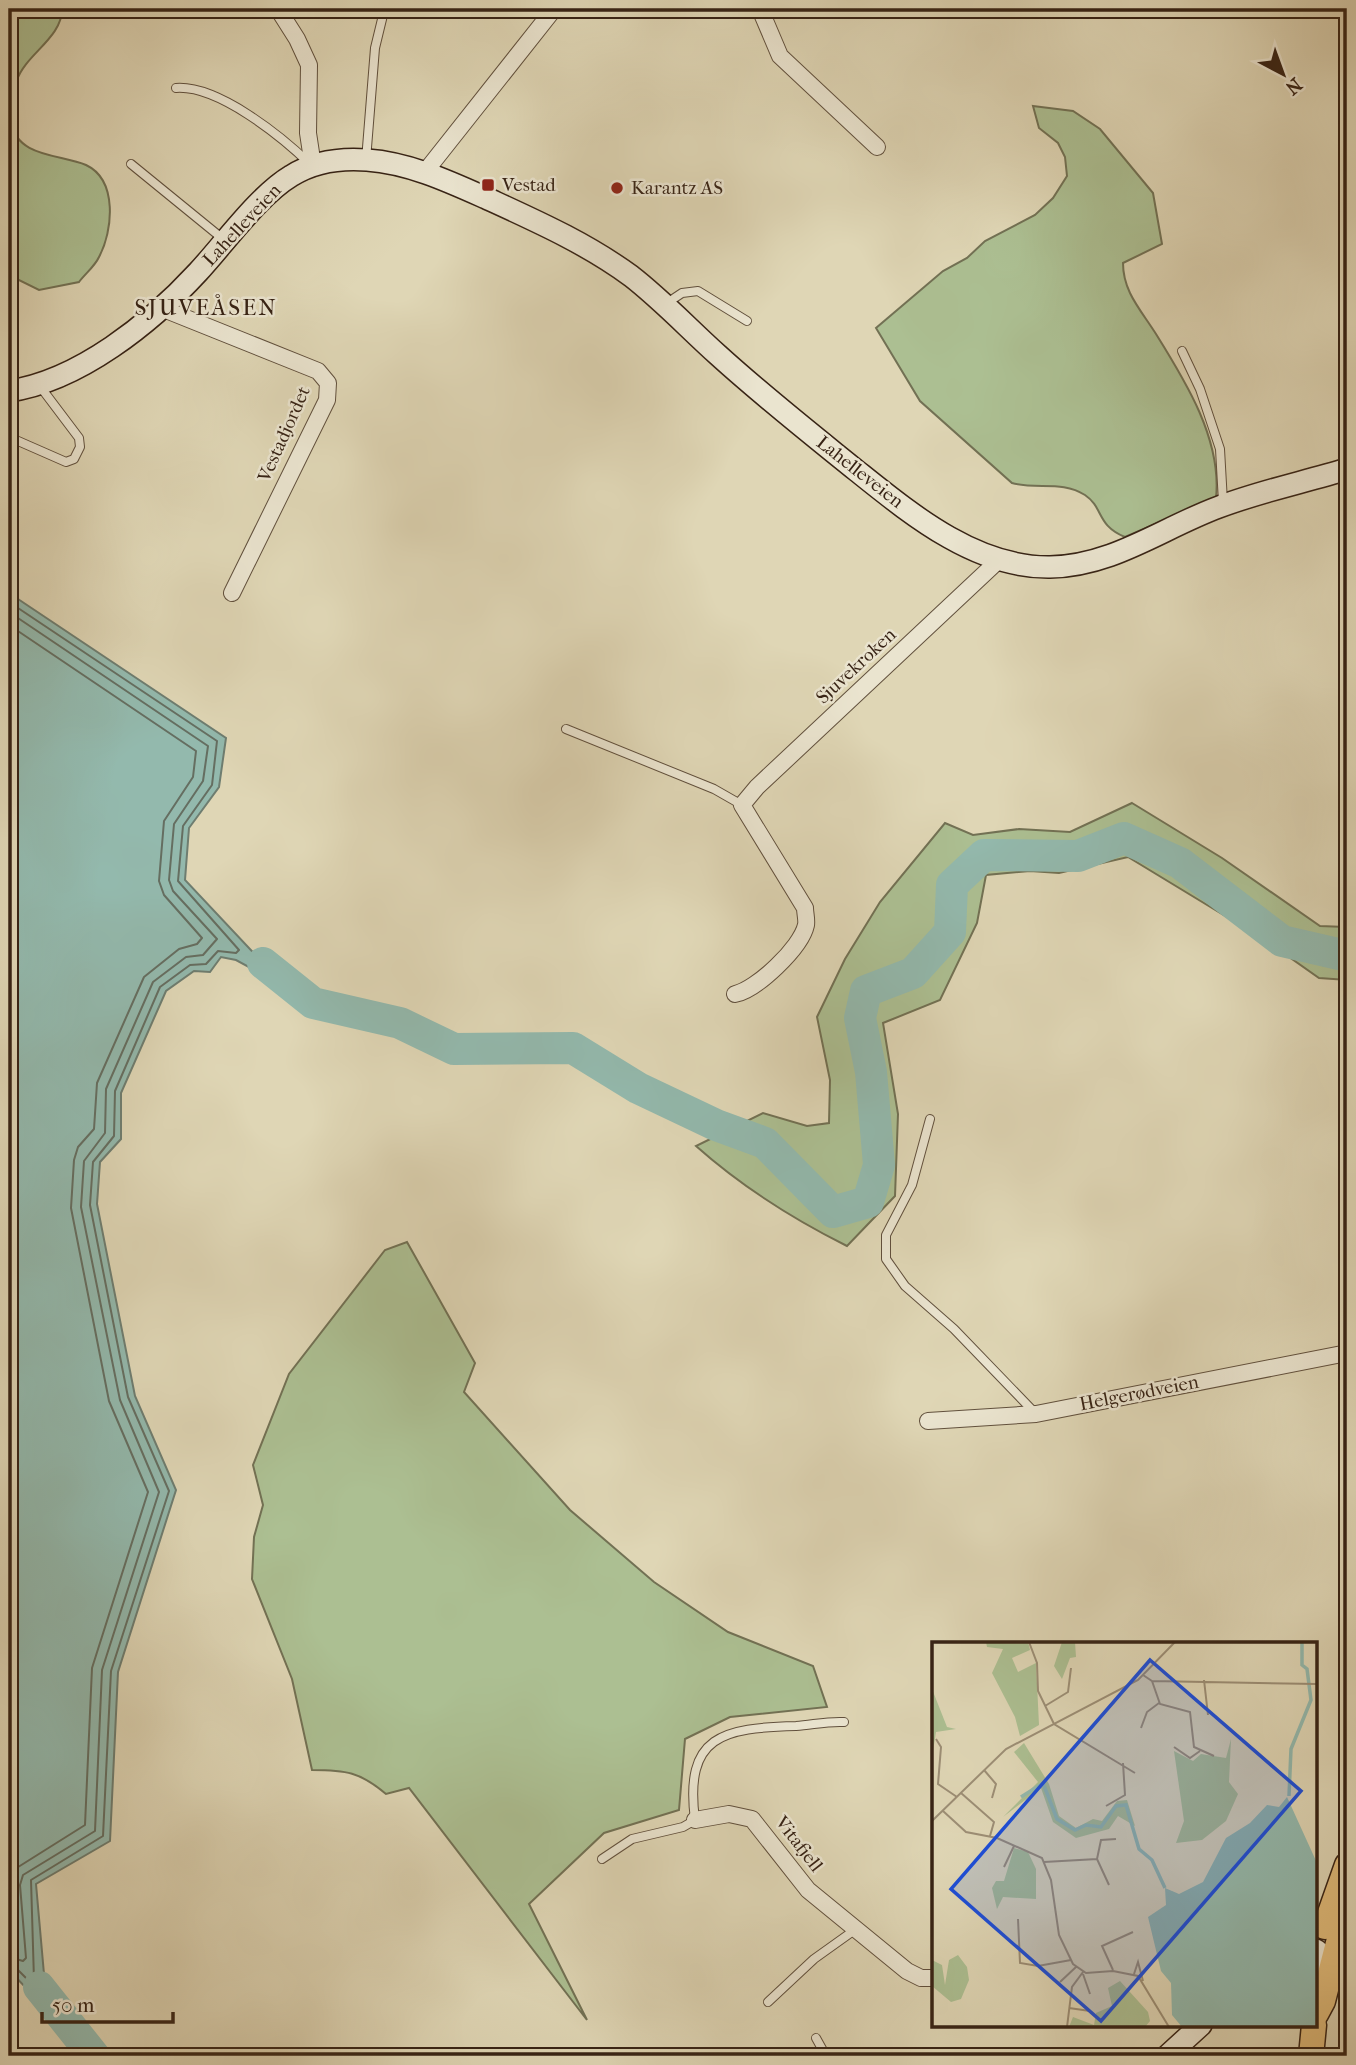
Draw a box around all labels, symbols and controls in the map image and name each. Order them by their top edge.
north arrow [1248,38,1318,108]
text: N [1280,73,1306,99]
place label: Vestad [501,174,556,196]
marker: Vestad [480,177,496,193]
place label: Karantz AS [631,177,723,199]
street label: Lahelleveien [198,179,286,271]
marker: Karantz AS [609,180,625,196]
district label: SJUVEÅSEN [134,294,278,321]
street label: Vestadjordet [253,383,315,486]
street label: Lahelleveien [812,431,908,513]
street label: Sjuvekroken [812,624,900,708]
street label: Helgerødveien [1077,1371,1201,1415]
inset map [932,1642,1318,2026]
street label: Vitafjell [770,1811,827,1876]
scale bar [42,1981,173,2025]
text: 50 m [52,1993,95,2017]

